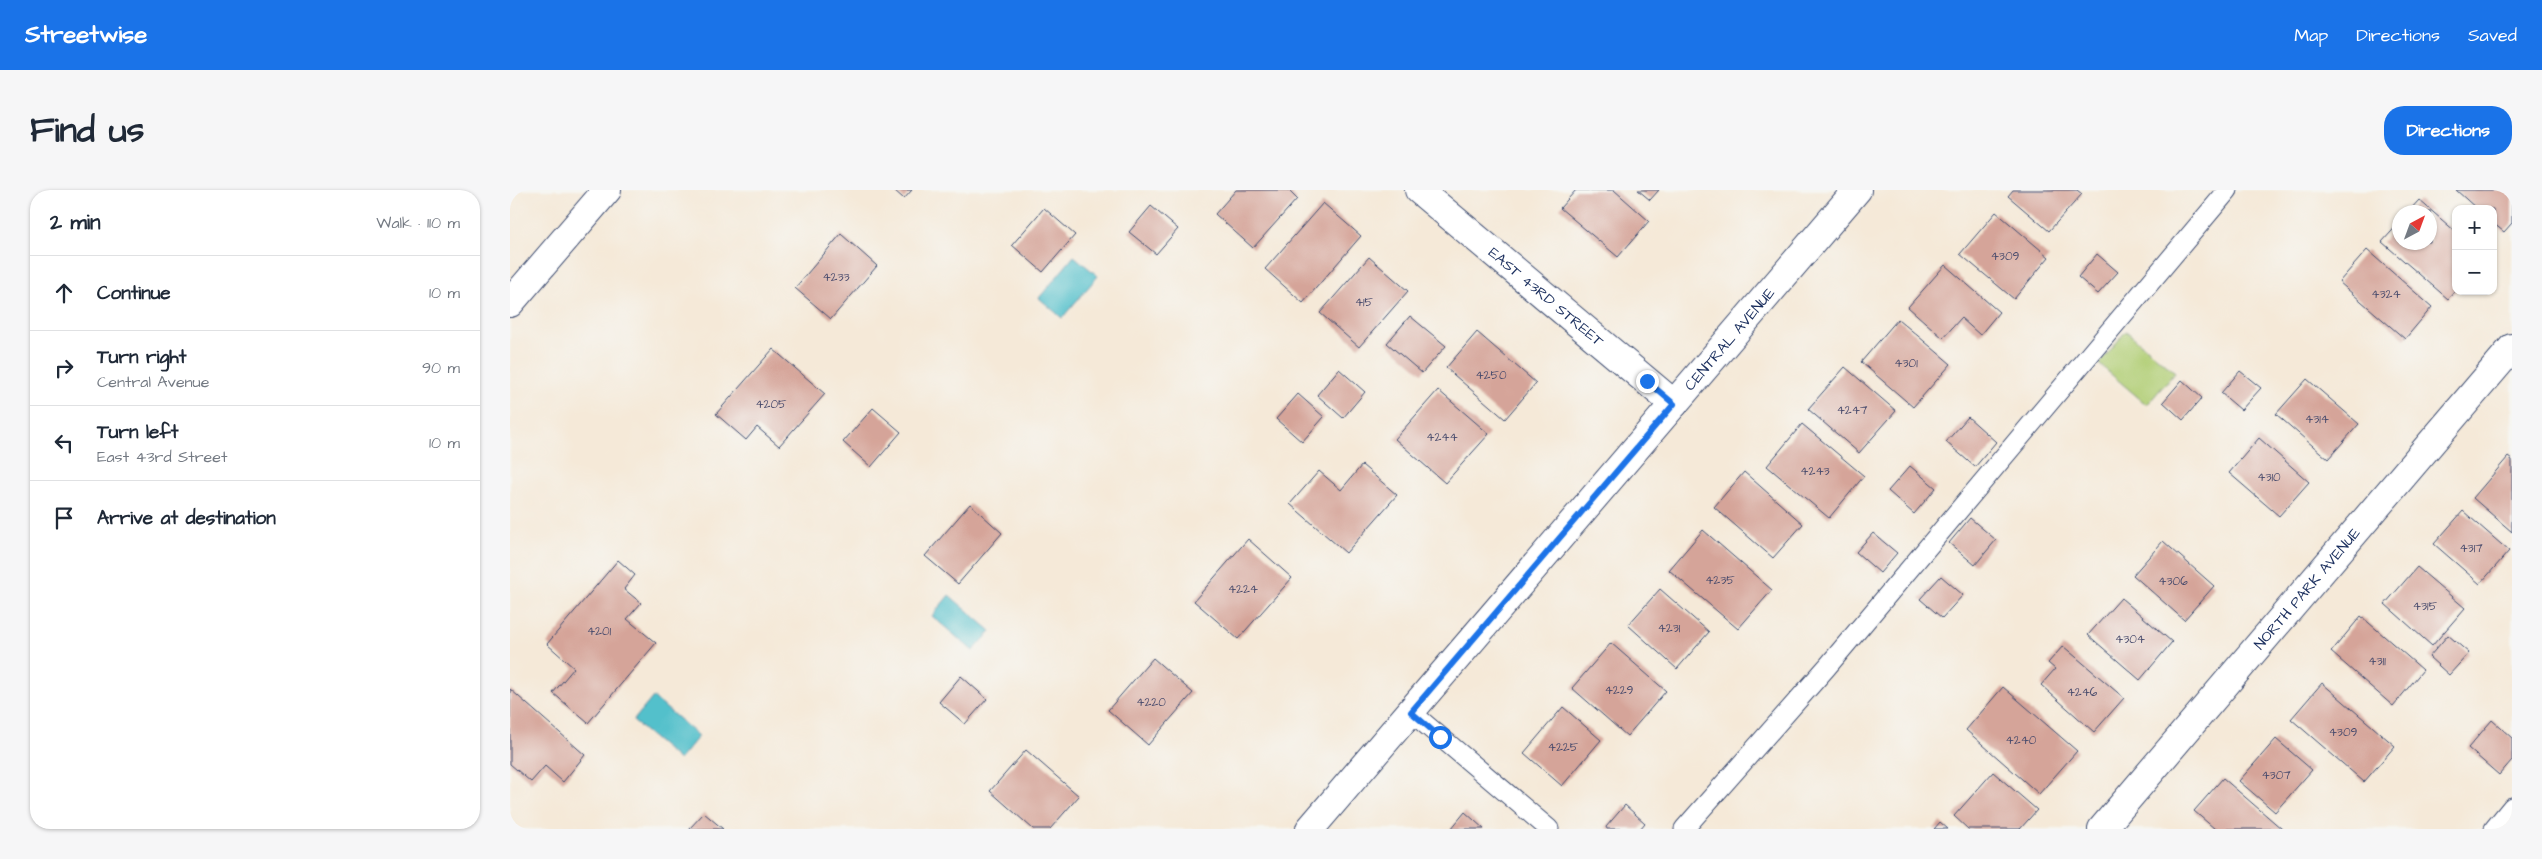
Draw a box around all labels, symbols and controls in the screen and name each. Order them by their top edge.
text: Streetwise [25,18,147,52]
text: Map [2294,23,2328,48]
text: Directions [2356,23,2440,48]
text: Saved [2468,23,2517,48]
text: Find us [30,106,144,155]
button: Directions [2384,106,2512,155]
north arrow [2392,205,2437,250]
map controls [2452,205,2497,295]
button: + [2452,205,2497,250]
text: 2 min [50,208,100,237]
text: Walk · 110 m [376,212,460,234]
street label: EAST 43RD STREET [1484,242,1609,352]
house number: 4309 [1991,248,2020,265]
button: − [2452,250,2497,295]
house number: 4233 [822,269,850,286]
icon: ahead [50,279,78,307]
text: Continue [97,280,171,307]
text: 10 m [429,282,460,304]
street label: CENTRAL AVENUE [1679,283,1780,395]
house number: 4324 [2371,286,2401,303]
house number: 415 [1355,294,1374,311]
text: Turn right [97,344,186,371]
icon: right [50,354,78,382]
house number: 4301 [1894,355,1918,372]
text: 90 m [422,357,460,379]
house number: 4250 [1475,367,1507,384]
route end [1636,370,1659,393]
text: Central Avenue [97,371,209,393]
house number: 4205 [755,396,787,413]
house number: 4247 [1837,402,1868,419]
house number: 4314 [2305,411,2329,428]
text: Turn left [97,419,178,446]
icon: left [50,429,78,457]
house number: 4244 [1426,429,1458,446]
text: 10 m [429,432,460,454]
text: East 43rd Street [97,446,227,468]
house number: 4243 [1800,463,1830,480]
house number: 4310 [2257,469,2281,486]
icon: arrive [50,504,78,532]
text: Arrive at destination [97,505,276,532]
street label: NORTH PARK AVENUE [2249,523,2365,654]
house number: 4317 [2459,540,2483,557]
house number: 4235 [1705,572,1735,589]
house number: 4306 [2158,573,2188,590]
house number: 4224 [1228,581,1258,598]
house number: 4315 [2413,598,2438,615]
house number: 4231 [1658,620,1681,637]
house number: 4201 [587,623,612,640]
house number: 4304 [2115,631,2145,648]
house number: 4311 [2368,653,2386,670]
house number: 4229 [1605,682,1634,699]
house number: 4246 [2067,684,2098,701]
house number: 4220 [1136,694,1166,711]
house number: 4309 [2329,724,2358,741]
route start [1429,726,1452,749]
house number: 4240 [2006,732,2037,749]
house number: 4225 [1548,739,1579,756]
house number: 4307 [2261,767,2291,784]

